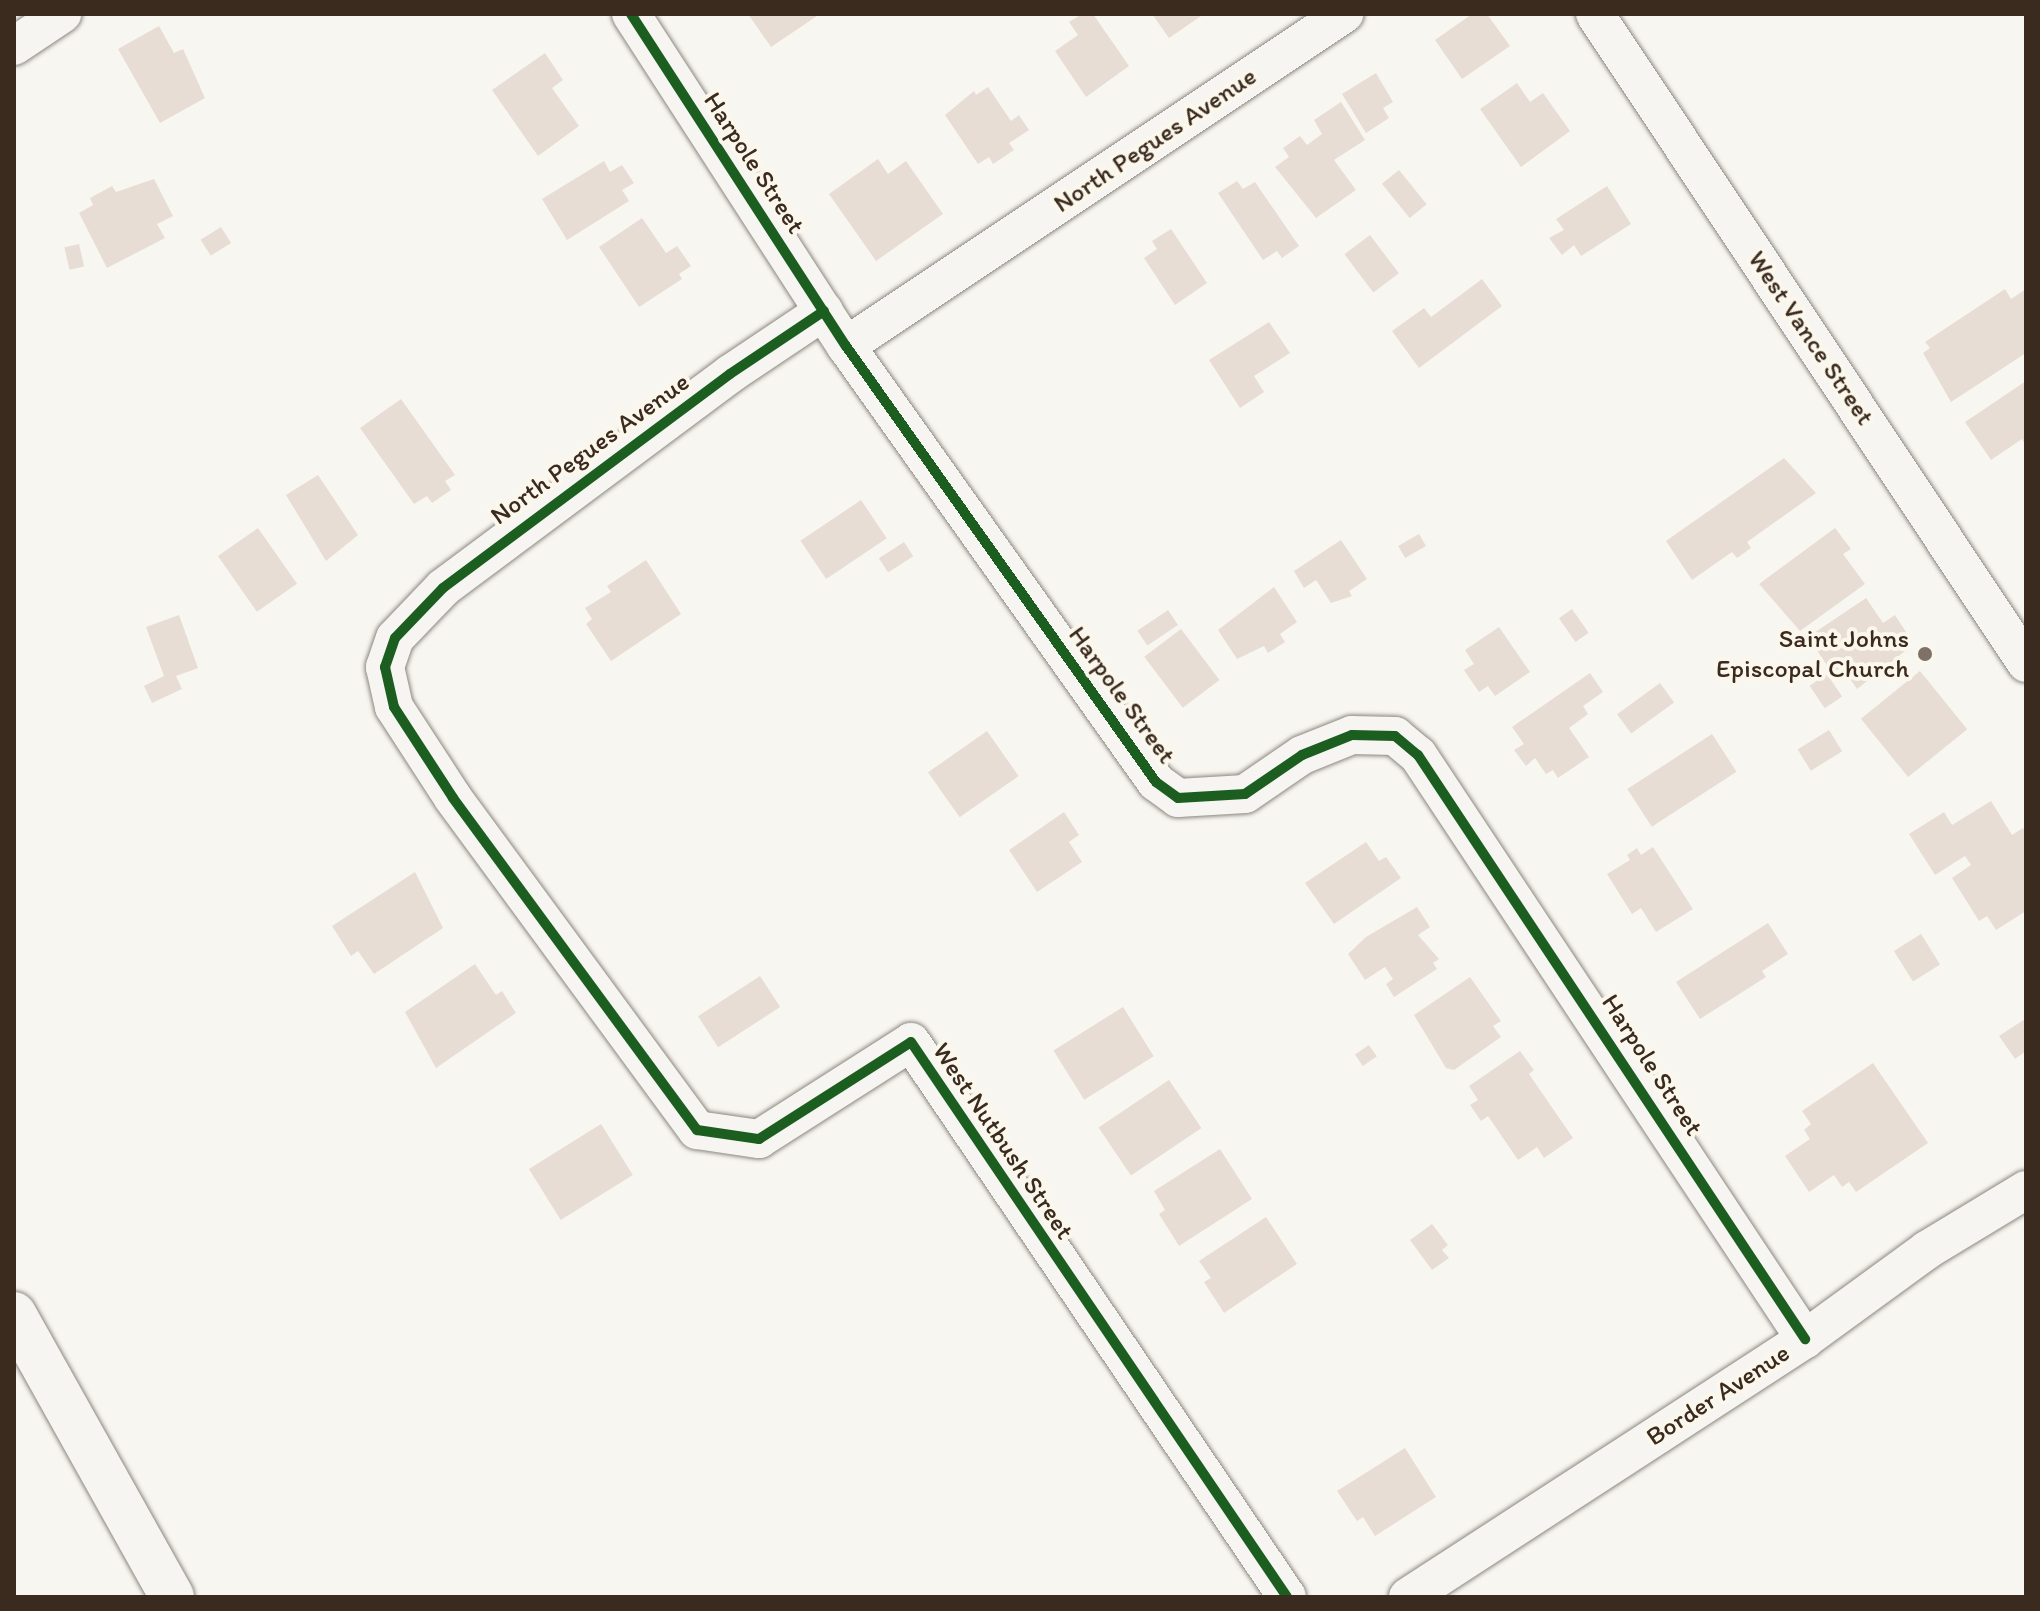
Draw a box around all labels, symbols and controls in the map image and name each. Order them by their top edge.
street label: North Pegues Avenue [1049,61,1261,219]
street label: Harpole Street [697,86,811,240]
street label: West Vance Street [1742,245,1880,431]
street label: North Pegues Avenue [485,367,695,531]
street label: Harpole Street [1062,620,1182,770]
place label: Saint Johns Episcopal Church [1716,623,1909,684]
marker: Saint Johns Episcopal Church [1916,645,1934,663]
street label: Harpole Street [1595,988,1709,1142]
street label: West Nutbush Street [926,1037,1080,1245]
street label: Border Avenue [1641,1337,1795,1453]

